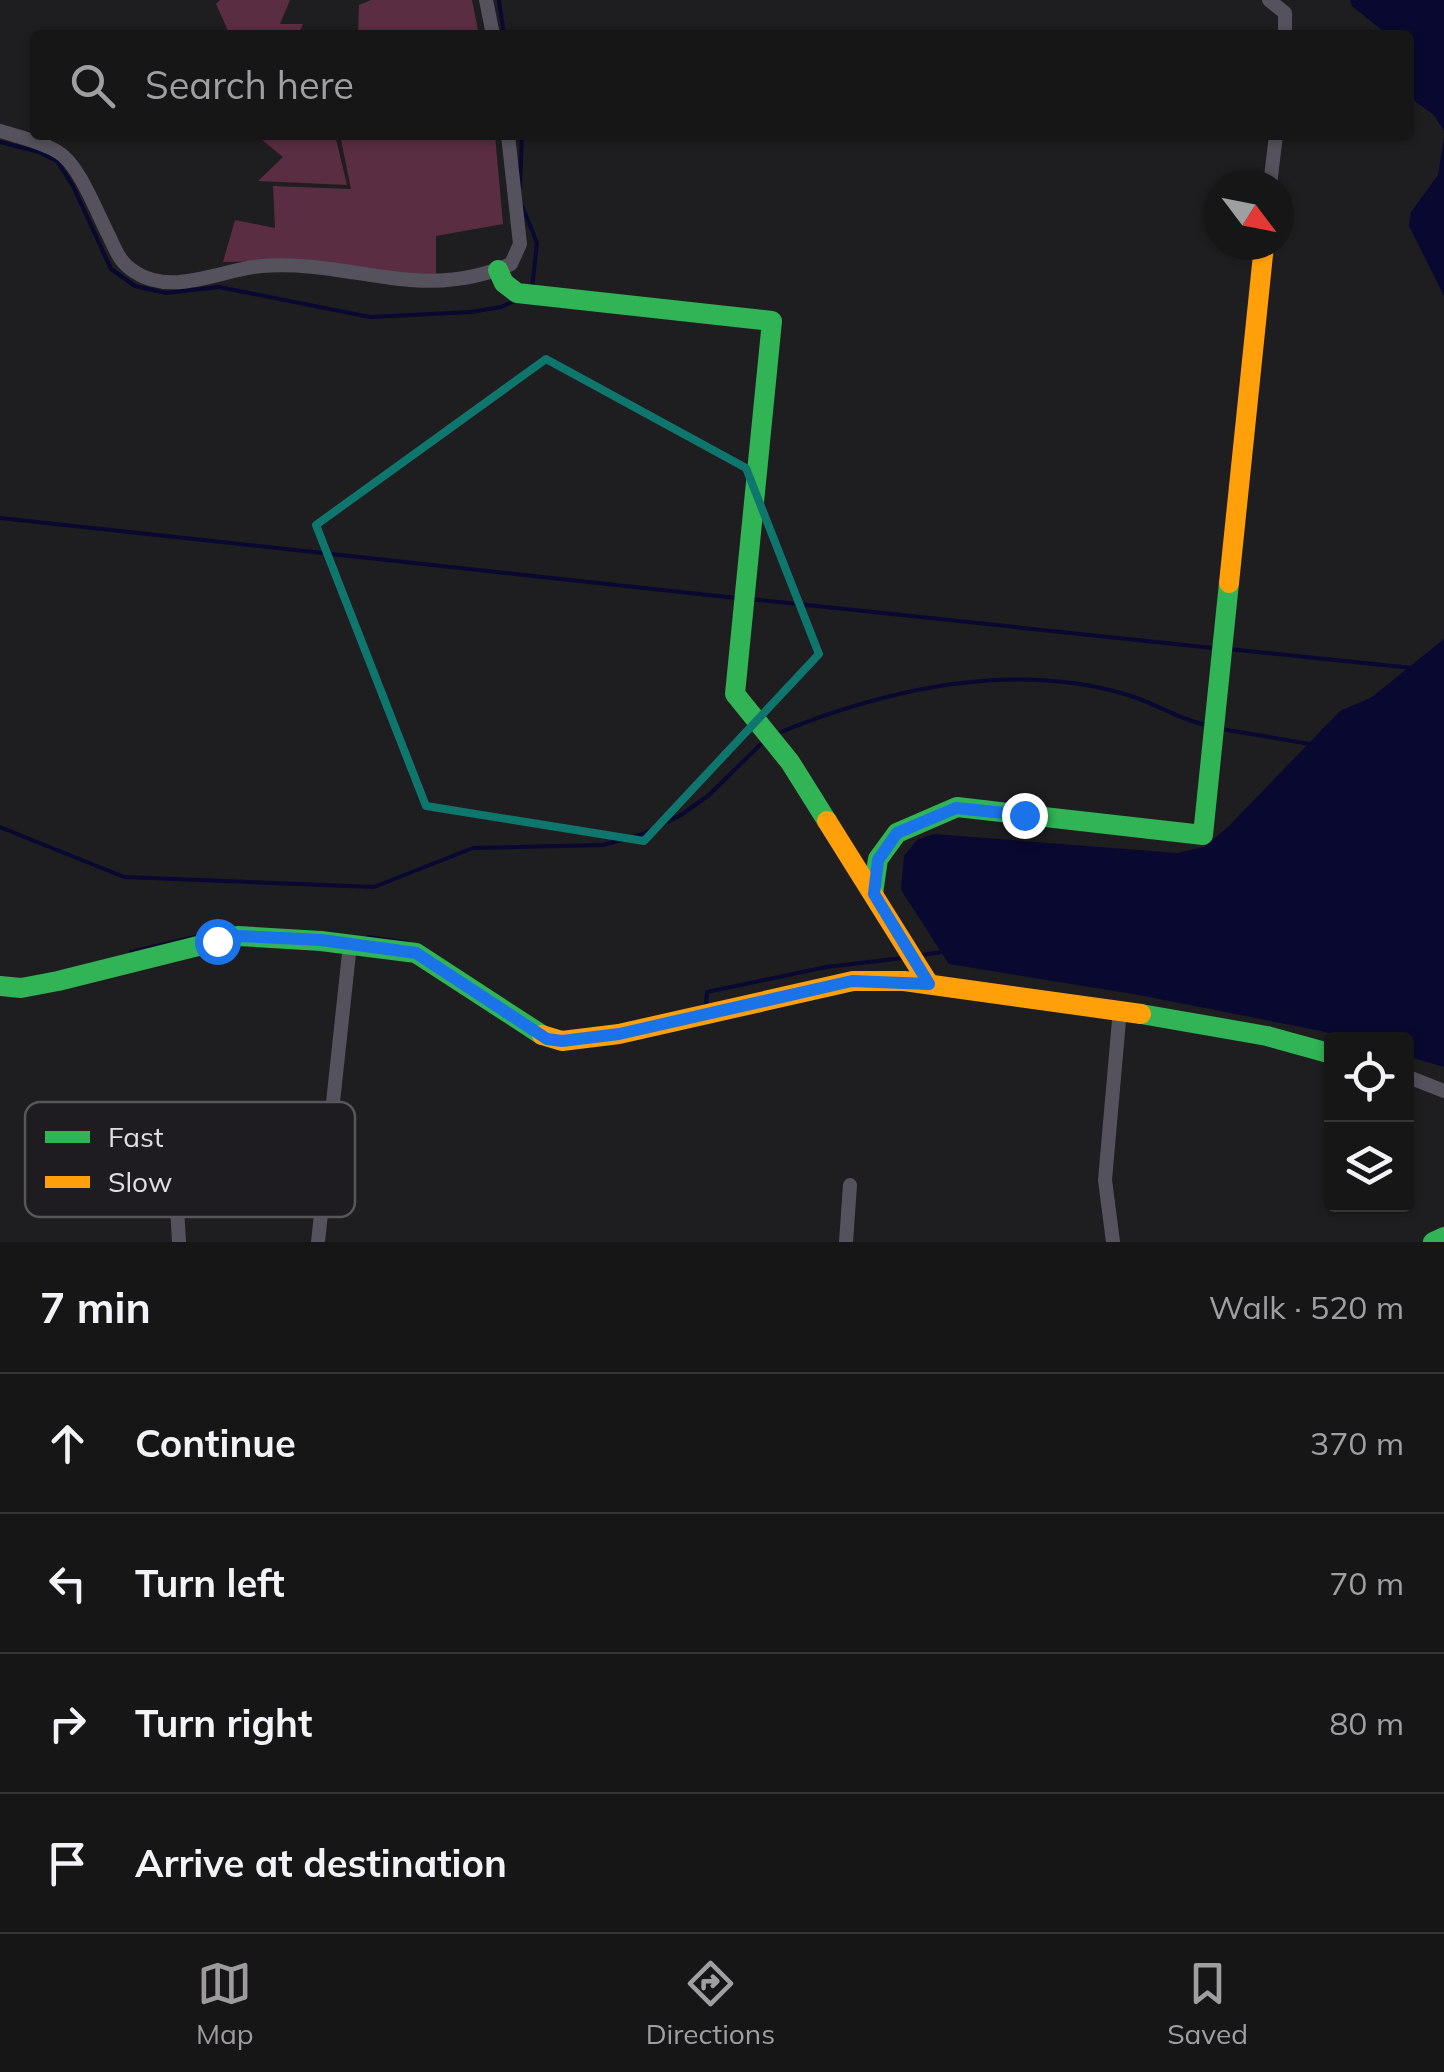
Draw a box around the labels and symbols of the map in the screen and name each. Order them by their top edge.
north arrow [1204,170,1294,260]
route end [1002,793,1048,839]
route start [195,919,241,965]
legend [25,1102,355,1217]
text: Fast [108,1119,164,1154]
text: Slow [108,1164,172,1199]

